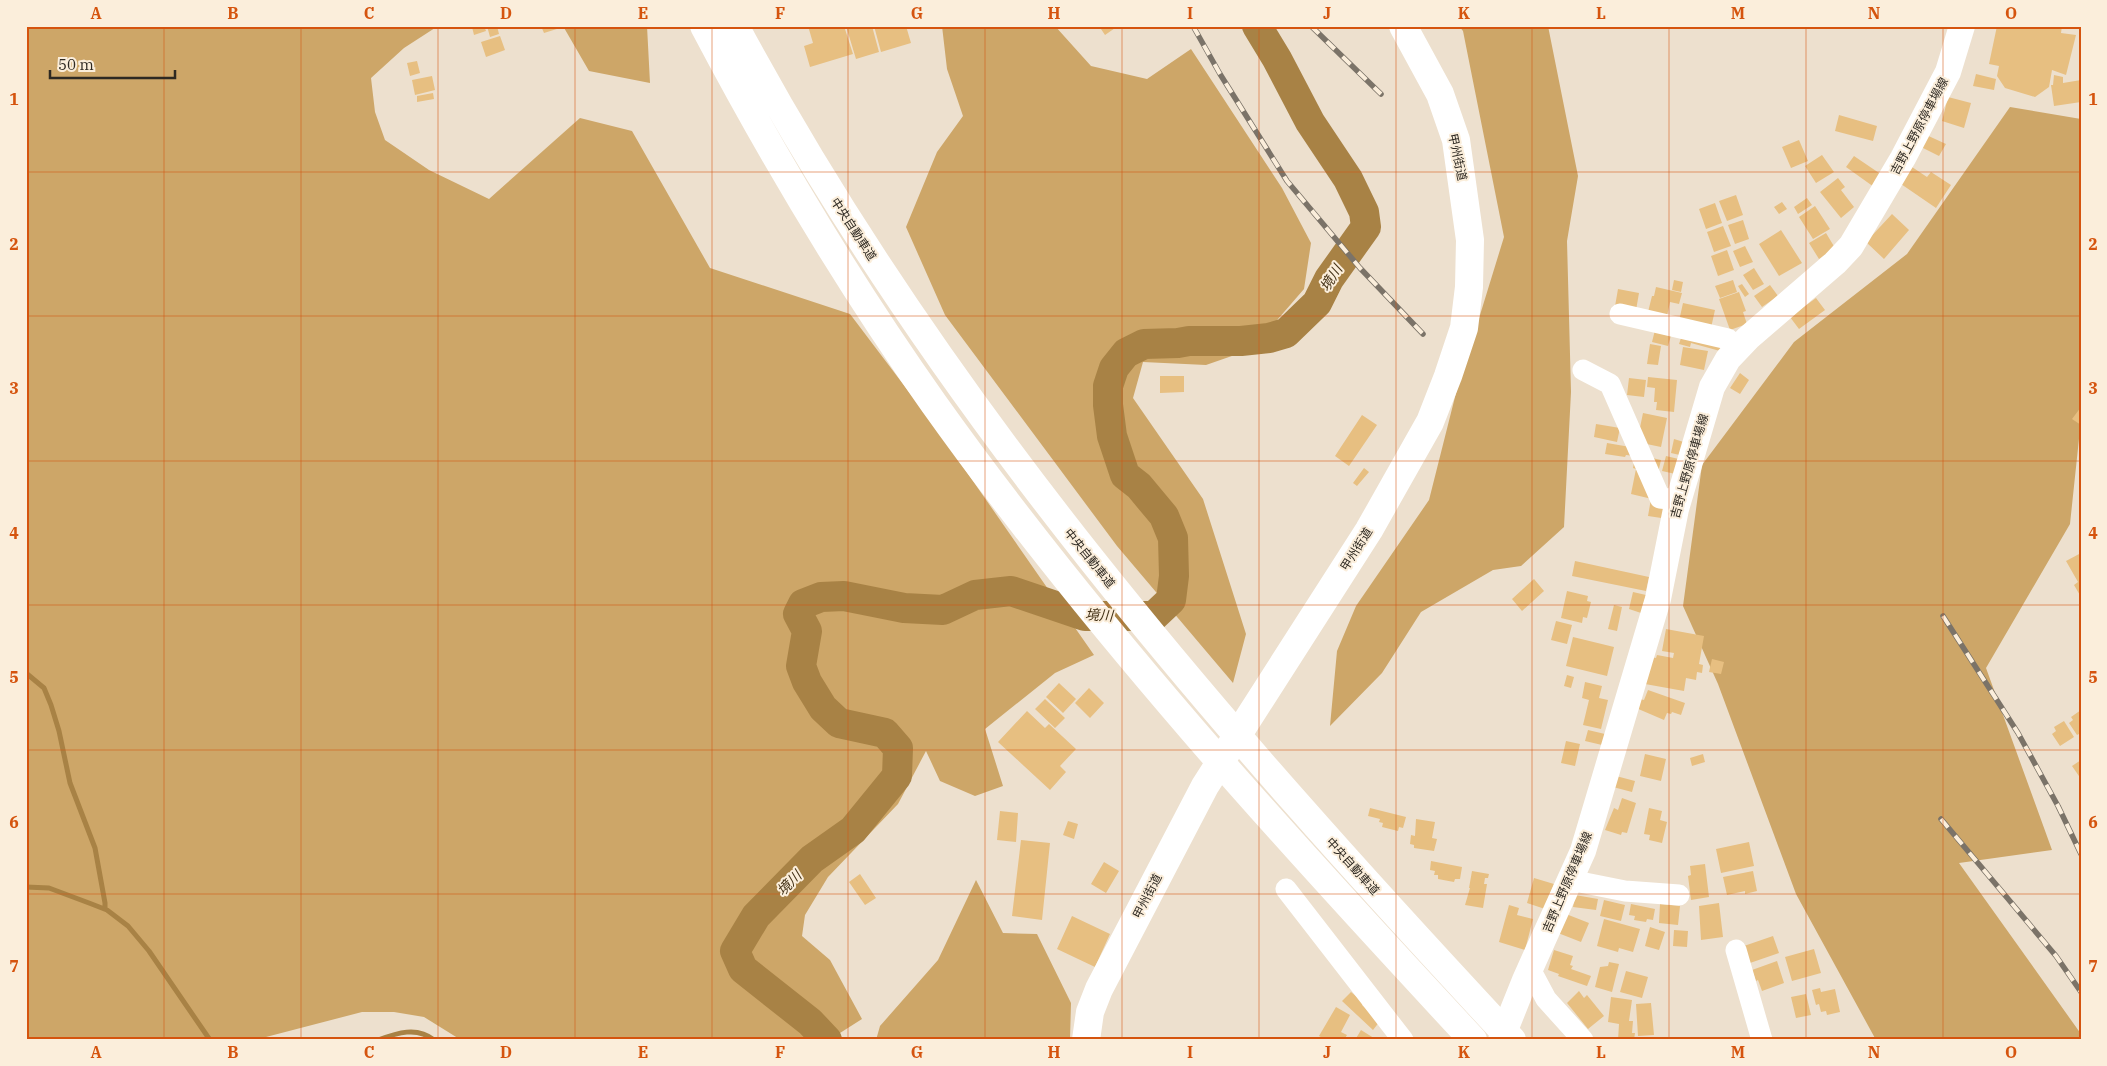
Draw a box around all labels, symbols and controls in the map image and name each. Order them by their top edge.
text: A [90,3,102,23]
text: B [227,3,239,23]
text: C [364,3,374,23]
text: D [500,3,512,23]
text: E [638,3,648,23]
text: F [775,3,785,23]
text: G [911,3,923,23]
text: H [1048,3,1061,23]
text: I [1187,3,1193,23]
text: J [1323,3,1331,23]
text: K [1458,3,1471,23]
text: L [1596,3,1606,23]
text: M [1731,3,1745,23]
text: N [1868,3,1880,23]
text: O [2005,3,2017,23]
scale bar [50,48,175,80]
text: 50 m [58,55,94,74]
street label: 吉野上野原停車場線 [1887,75,1951,177]
text: 1 [9,89,19,109]
text: 1 [2088,89,2098,109]
street label: 甲州街道 [1446,132,1470,182]
street label: 中央自動車道 [828,195,880,263]
text: 2 [9,234,19,254]
text: 2 [2088,234,2098,254]
water label: 境川 [1316,260,1347,295]
text: 3 [9,378,19,398]
text: 3 [2088,378,2098,398]
street label: 吉野上野原停車場線 [1667,412,1711,520]
text: 4 [9,523,19,543]
text: 4 [2088,523,2098,543]
street label: 中央自動車道 [1062,525,1118,591]
street label: 甲州街道 [1337,525,1375,573]
water label: 境川 [1085,605,1115,625]
text: 5 [9,667,19,687]
text: 5 [2088,667,2098,687]
text: 6 [9,812,19,832]
text: 6 [2088,812,2098,832]
street label: 吉野上野原停車場線 [1539,829,1595,935]
street label: 中央自動車道 [1323,834,1383,898]
water label: 境川 [773,865,807,899]
street label: 甲州街道 [1129,871,1165,921]
text: 7 [9,956,19,976]
text: 7 [2088,956,2098,976]
text: A [90,1042,102,1062]
text: B [227,1042,239,1062]
text: C [364,1042,374,1062]
text: D [500,1042,512,1062]
text: E [638,1042,648,1062]
text: F [775,1042,785,1062]
text: G [911,1042,923,1062]
text: H [1048,1042,1061,1062]
text: I [1187,1042,1193,1062]
text: J [1323,1042,1331,1062]
text: K [1458,1042,1471,1062]
text: L [1596,1042,1606,1062]
text: M [1731,1042,1745,1062]
text: N [1868,1042,1880,1062]
text: O [2005,1042,2017,1062]

